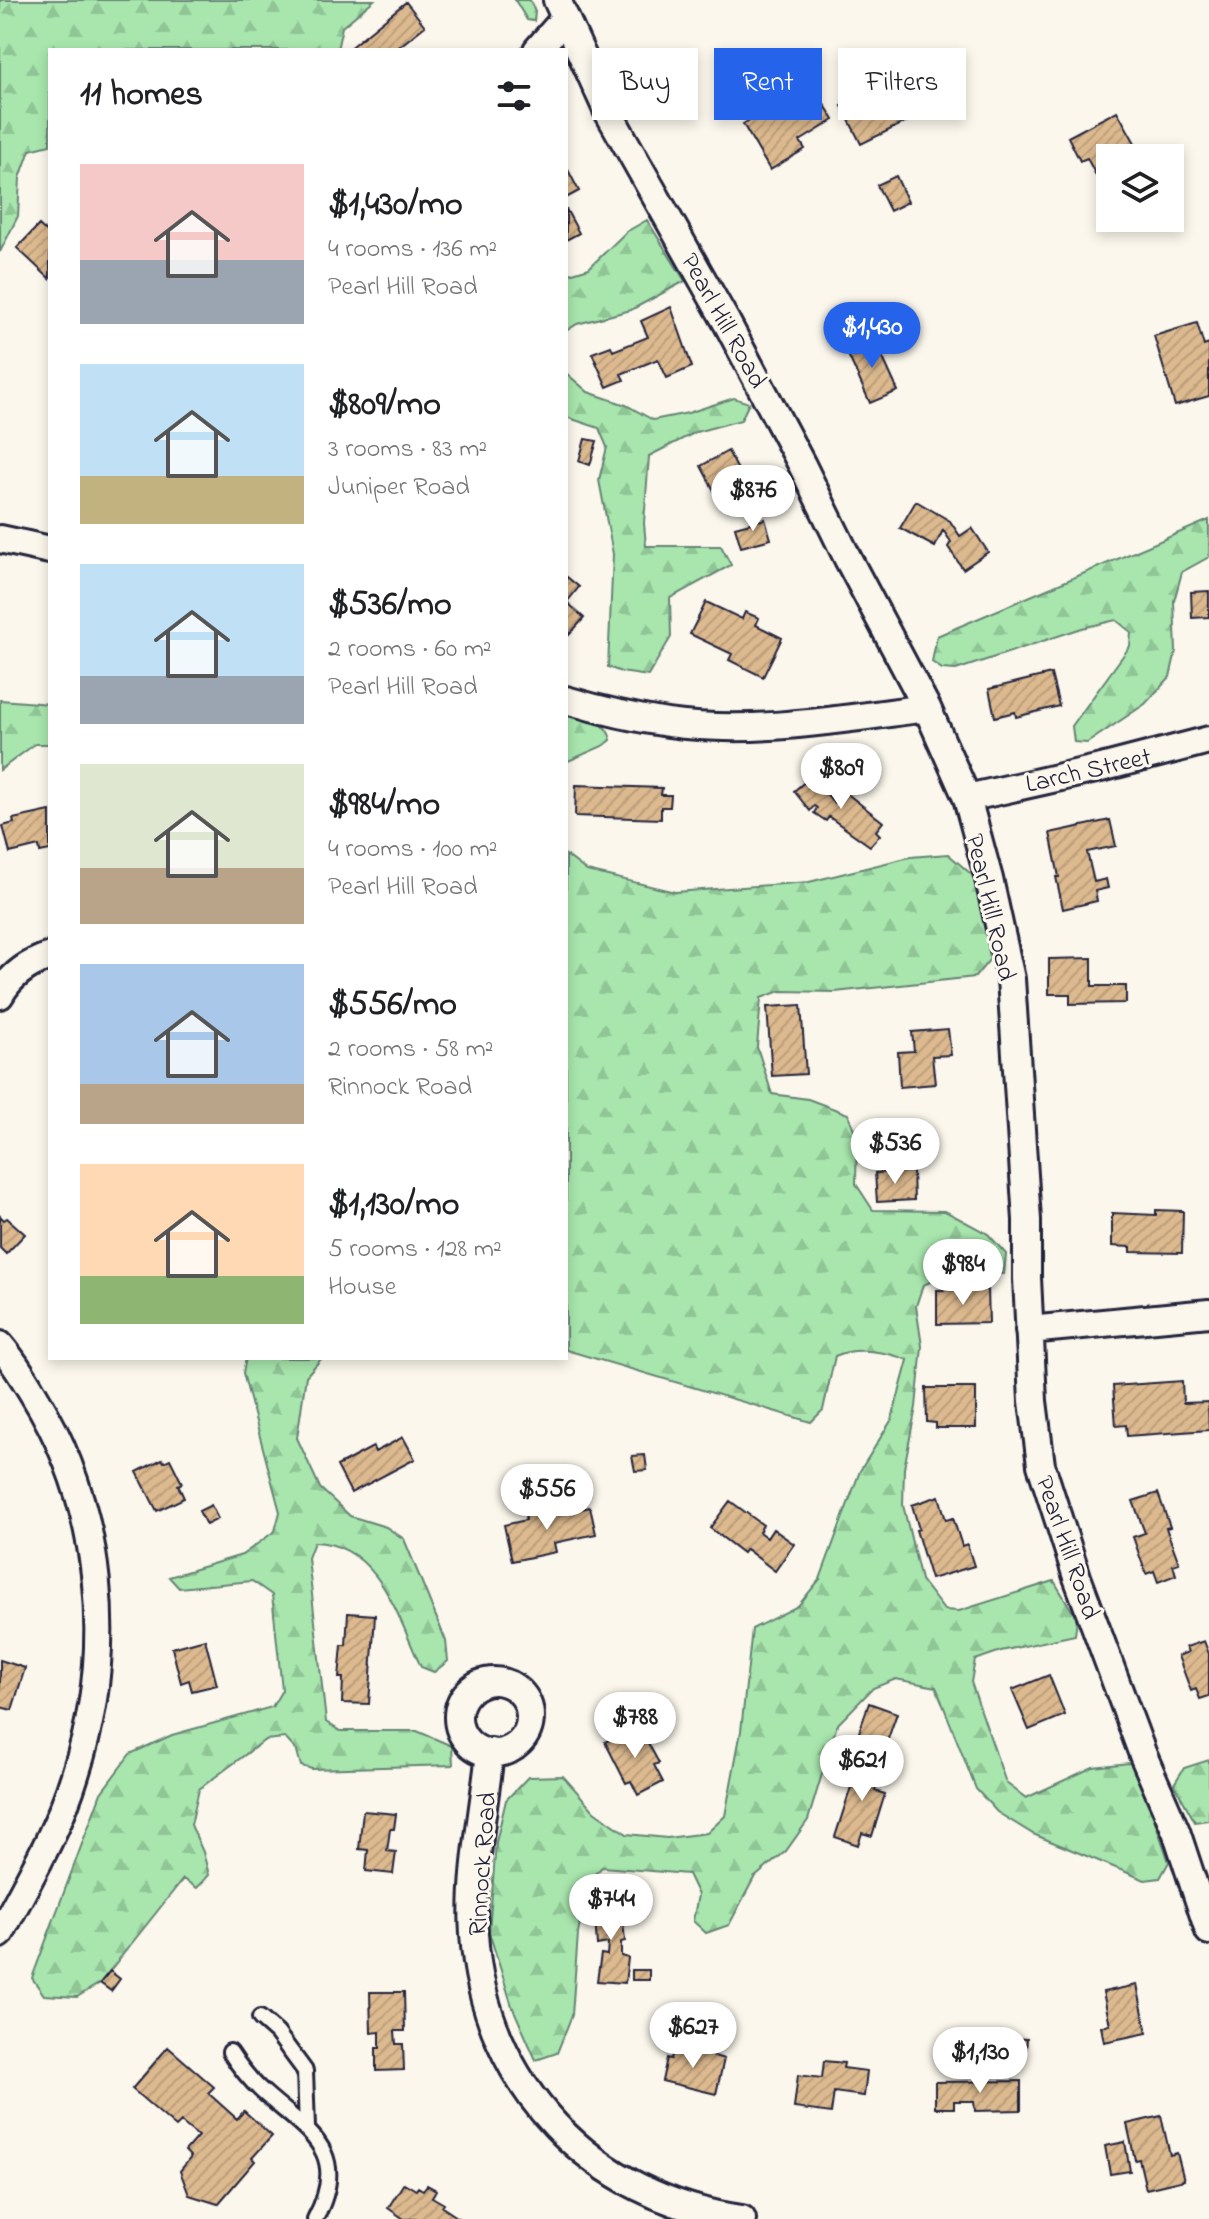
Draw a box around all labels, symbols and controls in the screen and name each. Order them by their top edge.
chip: Buy [592,48,698,120]
chip: Rent [714,48,822,120]
chip: Filters [838,48,966,120]
text: 11 homes [80,71,203,121]
icon: filters [492,74,536,118]
map controls [1096,144,1184,232]
button: layers [1096,144,1184,232]
text: $1,430/mo [328,181,463,231]
icon: home [144,196,240,292]
text: 4 rooms · 136 m² [328,231,497,269]
street label: Pearl Hill Road [669,247,775,396]
text: Pearl Hill Road [328,269,478,307]
pin: $1,430 [807,302,937,370]
text: $1,430 [841,309,903,347]
text: $809/mo [328,381,441,431]
icon: home [144,396,240,492]
text: 3 rooms · 83 m² [328,431,487,469]
pin: $876 [706,465,800,533]
text: Juniper Road [328,469,470,507]
text: $876 [729,472,777,510]
text: $536/mo [328,581,452,631]
icon: home [144,596,240,692]
text: 2 rooms · 60 m² [328,631,492,669]
text: Pearl Hill Road [328,669,478,707]
street label: Larch Street [1022,739,1155,805]
pin: $809 [794,743,888,811]
text: $809 [819,750,863,788]
text: $984/mo [328,781,440,831]
icon: home [144,796,240,892]
street label: Pearl Hill Road [954,830,1025,985]
text: 4 rooms · 100 m² [328,831,497,869]
text: Pearl Hill Road [328,869,478,907]
text: $556/mo [328,981,457,1031]
icon: home [144,996,240,1092]
text: 2 rooms · 58 m² [328,1031,494,1069]
text: Rinnock Road [328,1069,472,1107]
pin: $536 [848,1118,942,1186]
text: $536 [869,1125,921,1163]
text: $1,130/mo [328,1181,459,1231]
icon: home [144,1196,240,1292]
text: 5 rooms · 128 m² [328,1231,502,1269]
pin: $984 [916,1239,1010,1307]
text: $984 [941,1246,985,1284]
text: House [328,1269,396,1307]
pin: $556 [500,1464,594,1532]
text: $556 [519,1471,575,1509]
street label: Pearl Hill Road [1024,1471,1109,1625]
pin: $788 [588,1692,682,1760]
text: $788 [612,1699,658,1737]
pin: $621 [815,1735,909,1803]
text: $621 [838,1742,886,1780]
street label: Rinnock Road [460,1791,508,1937]
pin: $744 [564,1874,658,1942]
text: $744 [587,1881,635,1919]
pin: $627 [646,2002,740,2070]
text: $627 [668,2009,718,2047]
pin: $1,130 [915,2027,1045,2095]
text: $1,130 [951,2034,1009,2072]

